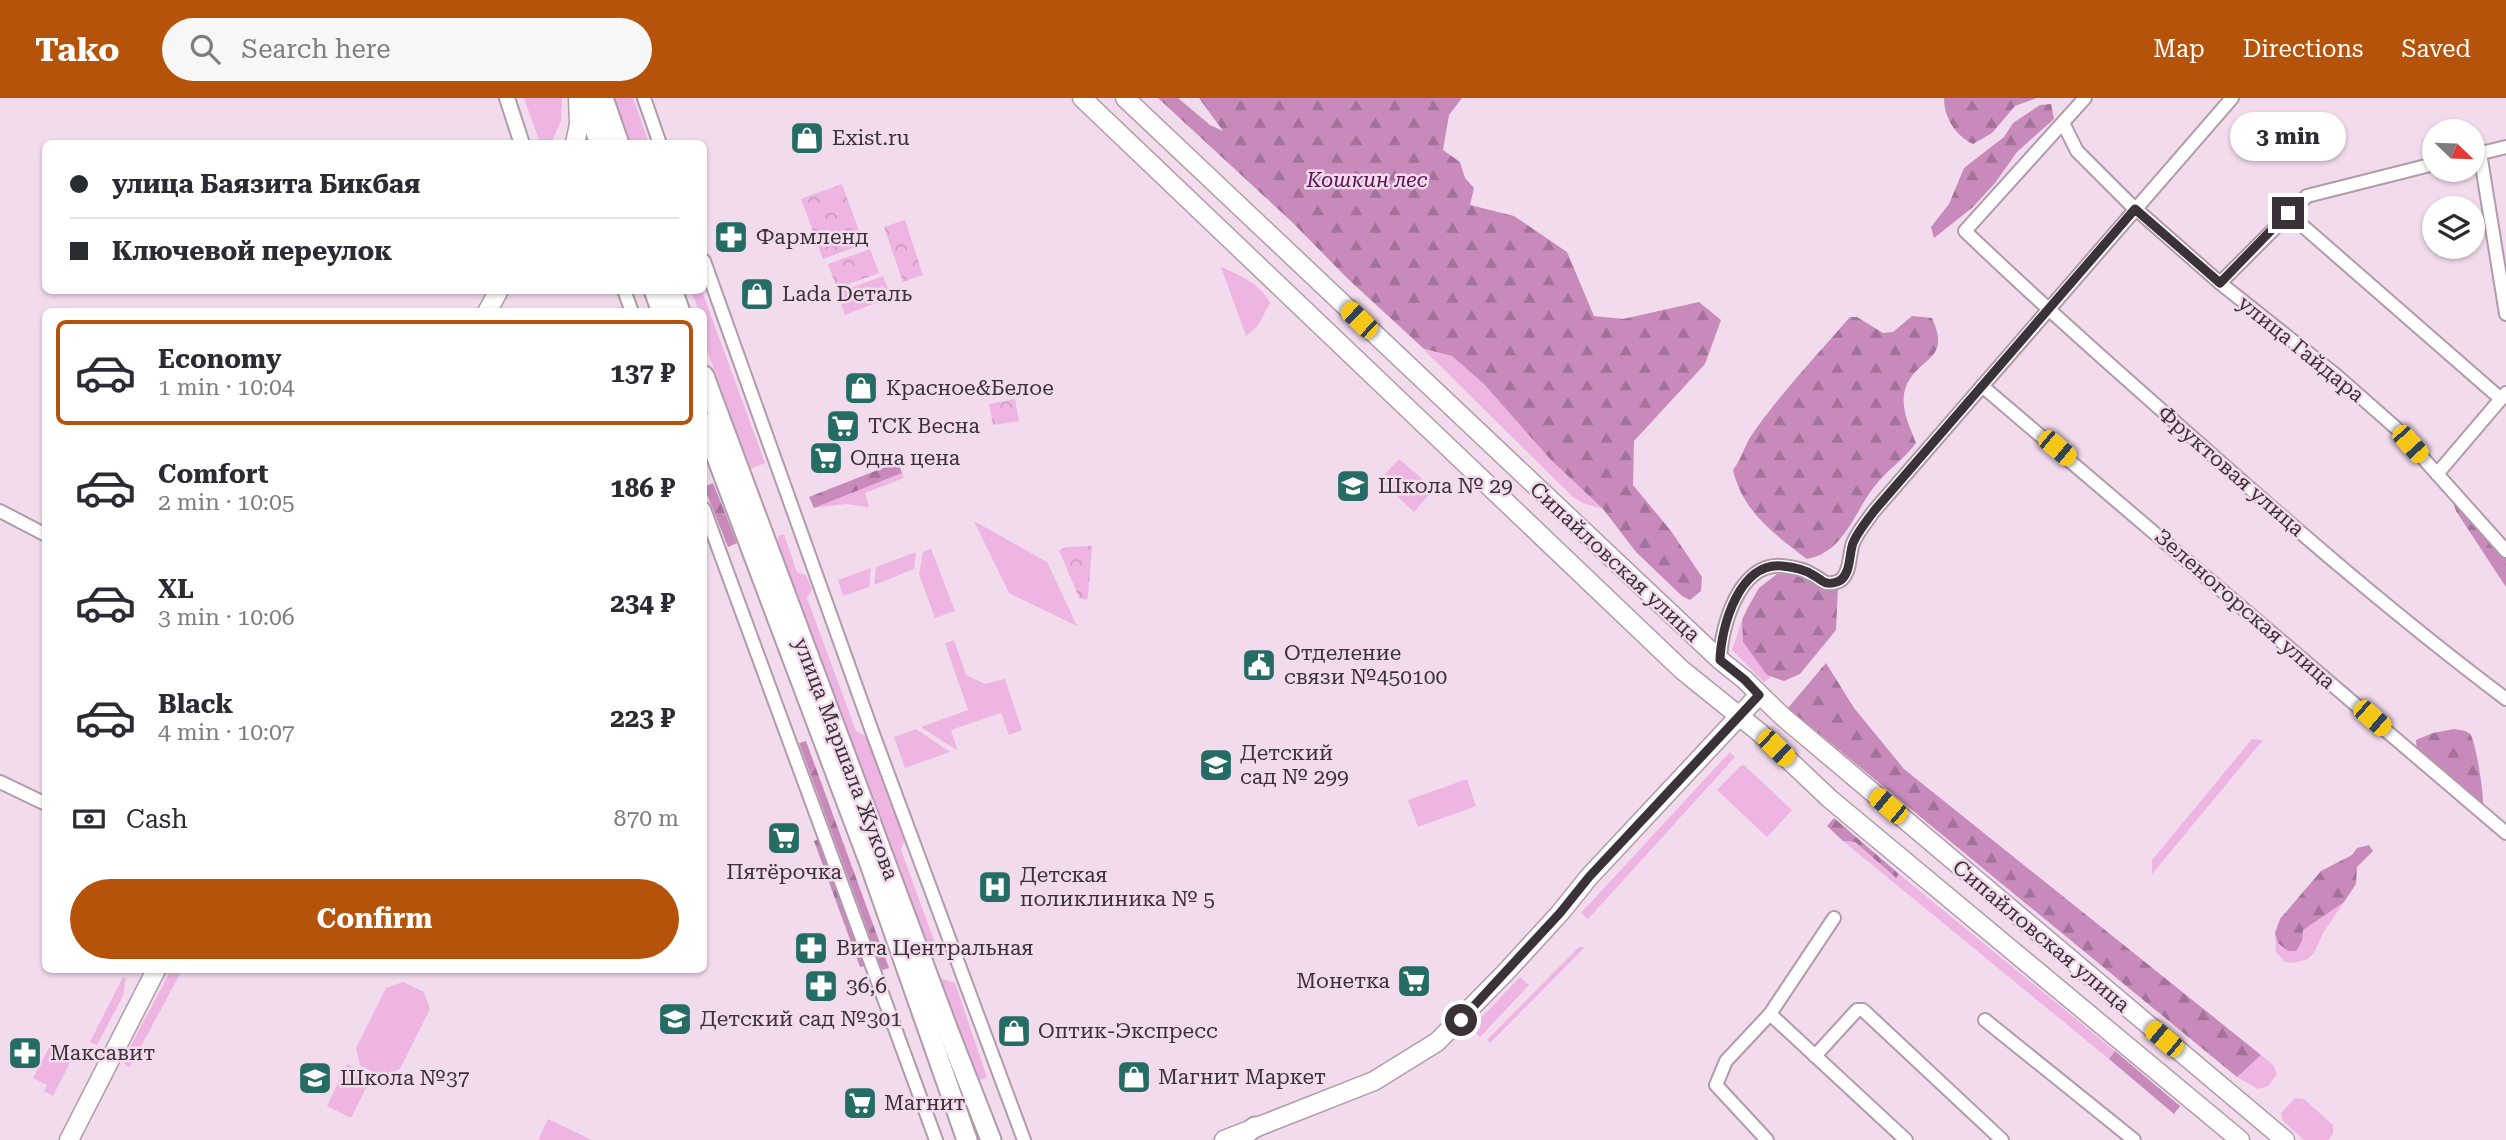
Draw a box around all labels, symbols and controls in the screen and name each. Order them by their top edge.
search box [162,18,652,81]
text: Tako [35,30,120,69]
icon: search [186,30,224,68]
text: Search here [242,34,390,64]
text: Map [2153,35,2205,63]
text: Directions [2243,35,2363,63]
text: Saved [2401,35,2471,63]
callout: 3 min [2230,111,2346,160]
shop icon: Exist.ru [788,119,826,157]
north arrow [2422,119,2485,182]
map controls [2422,119,2485,259]
text: 3 min [2256,123,2320,150]
place label: Exist.ru [832,126,910,150]
park label: Кошкин лес [1305,168,1428,192]
text: улица Баязита Бикбая [112,169,420,199]
button: layers [2422,196,2485,259]
route end [2272,197,2304,229]
pharmacy icon: Фармленд [712,218,750,256]
place label: Фармленд [756,225,868,249]
text: Ключевой переулок [112,236,392,266]
shop icon: Lada Dеталь [738,275,776,313]
place label: Lada Dеталь [782,282,912,306]
street label: улица Гайдара [2233,291,2369,408]
car [1337,298,1382,342]
icon: car [74,341,137,404]
text: Economy [158,344,281,374]
text: 137 ₽ [610,358,675,388]
shop icon: Красное&Белое [842,369,880,407]
text: 1 min · 10:04 [158,374,295,401]
place label: Красное&Белое [886,376,1054,400]
street label: Фруктовая улица [2153,401,2310,542]
supermarket icon: ТСК Весна [824,407,862,445]
place label: ТСК Весна [868,414,980,438]
car [2389,421,2432,467]
car [2035,426,2080,470]
supermarket icon: Одна цена [807,439,845,477]
place label: Одна цена [850,446,961,470]
icon: car [74,456,137,519]
text: Comfort [158,459,268,489]
school or university icon: Школа № 29 [1334,467,1372,505]
text: 186 ₽ [610,473,675,503]
place label: Школа № 29 [1378,474,1513,498]
street label: Сипайловская улица [1525,477,1705,647]
text: 2 min · 10:05 [158,489,295,516]
street label: Зеленогорская улица [2150,524,2341,694]
icon: car [74,571,137,634]
text: XL [158,574,194,604]
text: 234 ₽ [610,588,675,618]
text: 3 min · 10:06 [158,604,295,631]
street label: улица Маршала Жукова [789,635,904,884]
place label: Отделение связи №450100 [1284,641,1447,689]
public building icon: Отделение связи №450100 [1240,646,1278,684]
icon: car [74,686,137,749]
text: Black [158,689,233,719]
car [2350,696,2395,740]
text: 223 ₽ [610,703,675,733]
text: 4 min · 10:07 [158,719,295,746]
car [1754,726,1799,770]
place label: Детский сад № 299 [1240,741,1349,789]
school or university icon: Детский сад № 299 [1197,746,1235,784]
car [1866,784,1911,828]
icon: cash [70,800,108,838]
text: Cash [126,804,188,834]
text: 870 m [614,805,679,832]
supermarket icon: Пятёрочка [765,819,803,857]
street label: Сипайловская улица [1948,855,2135,1017]
place label: Пятёрочка [726,860,842,884]
place label: Детская поликлиника № 5 [1020,863,1215,911]
hospital icon: Детская поликлиника № 5 [976,868,1014,906]
button: Confirm [70,879,679,959]
pharmacy icon: Вита Центральная [792,929,830,967]
place label: Вита Центральная [836,936,1033,960]
supermarket icon: Монетка [1395,962,1433,1000]
pharmacy icon: 36,6 [802,967,840,1005]
place label: Монетка [1296,969,1391,993]
place label: 36,6 [846,974,887,998]
school or university icon: Детский сад №301 [656,1000,694,1038]
route start [1445,1004,1477,1036]
place label: Детский сад №301 [700,1007,902,1031]
shop icon: Оптик-Экспресс [995,1012,1033,1050]
car [2142,1017,2187,1061]
place label: Оптик-Экспресс [1038,1019,1218,1043]
pharmacy icon: Максавит [6,1034,44,1072]
place label: Максавит [50,1041,155,1065]
shop icon: Магнит Маркет [1115,1058,1153,1096]
school or university icon: Школа №37 [296,1059,334,1097]
place label: Магнит Маркет [1158,1065,1326,1089]
place label: Школа №37 [340,1066,470,1090]
supermarket icon: Магнит [841,1084,879,1122]
place label: Магнит [884,1091,966,1115]

